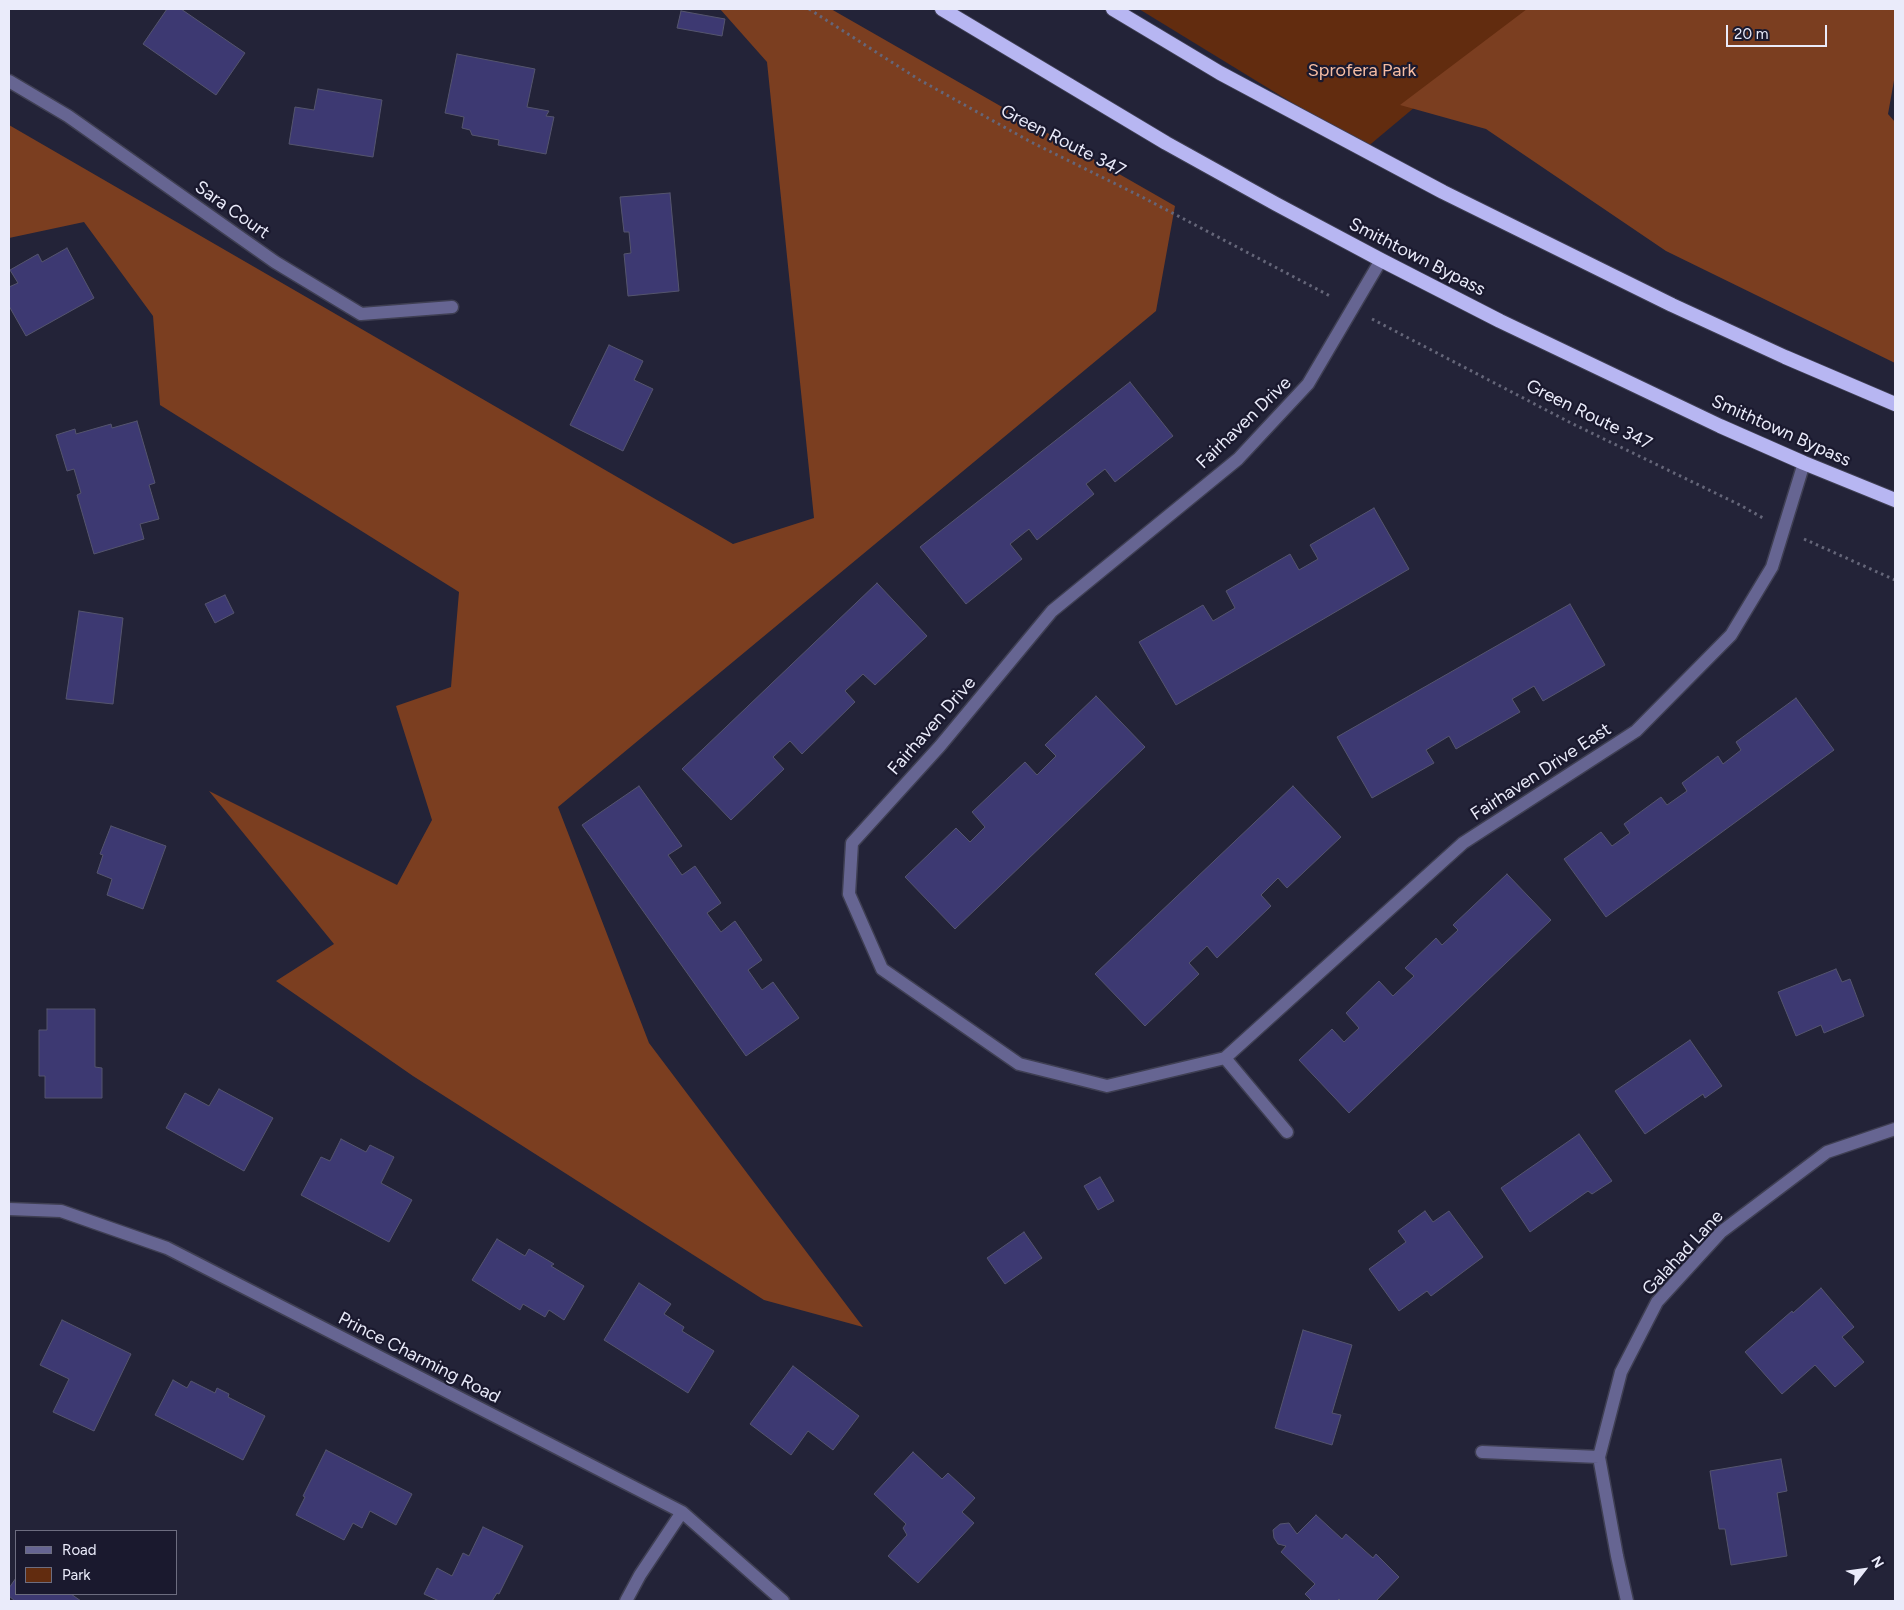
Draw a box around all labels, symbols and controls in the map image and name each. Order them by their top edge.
scale bar [1729,15,1830,47]
text: 20 m [1734,25,1768,43]
park label: Sprofera Park [1308,60,1416,82]
street label: Green Route 347 [997,100,1129,182]
street label: Sara Court [190,176,274,244]
street label: Smithtown Bypass [1345,213,1489,301]
street label: Fairhaven Drive [1192,372,1296,474]
street label: Green Route 347 [1523,375,1655,455]
street label: Smithtown Bypass [1708,391,1854,471]
street label: Fairhaven Drive [883,672,981,780]
street label: Fairhaven Drive East [1467,719,1615,825]
street label: Galahad Lane [1638,1206,1728,1300]
street label: Prince Charming Road [334,1308,504,1408]
legend [15,1530,178,1595]
text: Road [62,1541,97,1559]
north arrow [1839,1545,1889,1595]
text: N [1867,1553,1887,1571]
text: Park [62,1566,91,1584]

